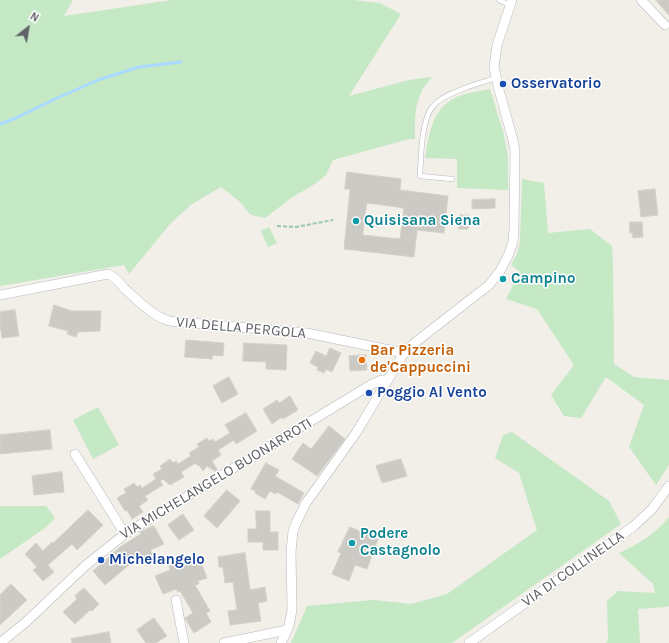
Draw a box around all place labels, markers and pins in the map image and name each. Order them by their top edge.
place label: Osservatorio [511,75,601,93]
marker: Osservatorio [498,79,508,89]
place label: Quisisana Siena [364,212,481,230]
marker: Quisisana Siena [351,216,361,226]
place label: Campino [511,270,575,288]
marker: Campino [498,274,508,284]
place label: Bar Pizzeria de'Cappuccini [370,342,471,377]
marker: Bar Pizzeria de'Cappuccini [357,355,367,365]
place label: Poggio Al Vento [377,384,487,402]
marker: Poggio Al Vento [364,388,374,398]
place label: Podere Castagnolo [360,525,441,560]
marker: Podere Castagnolo [347,538,357,548]
place label: Michelangelo [109,551,205,569]
marker: Michelangelo [96,555,106,565]

